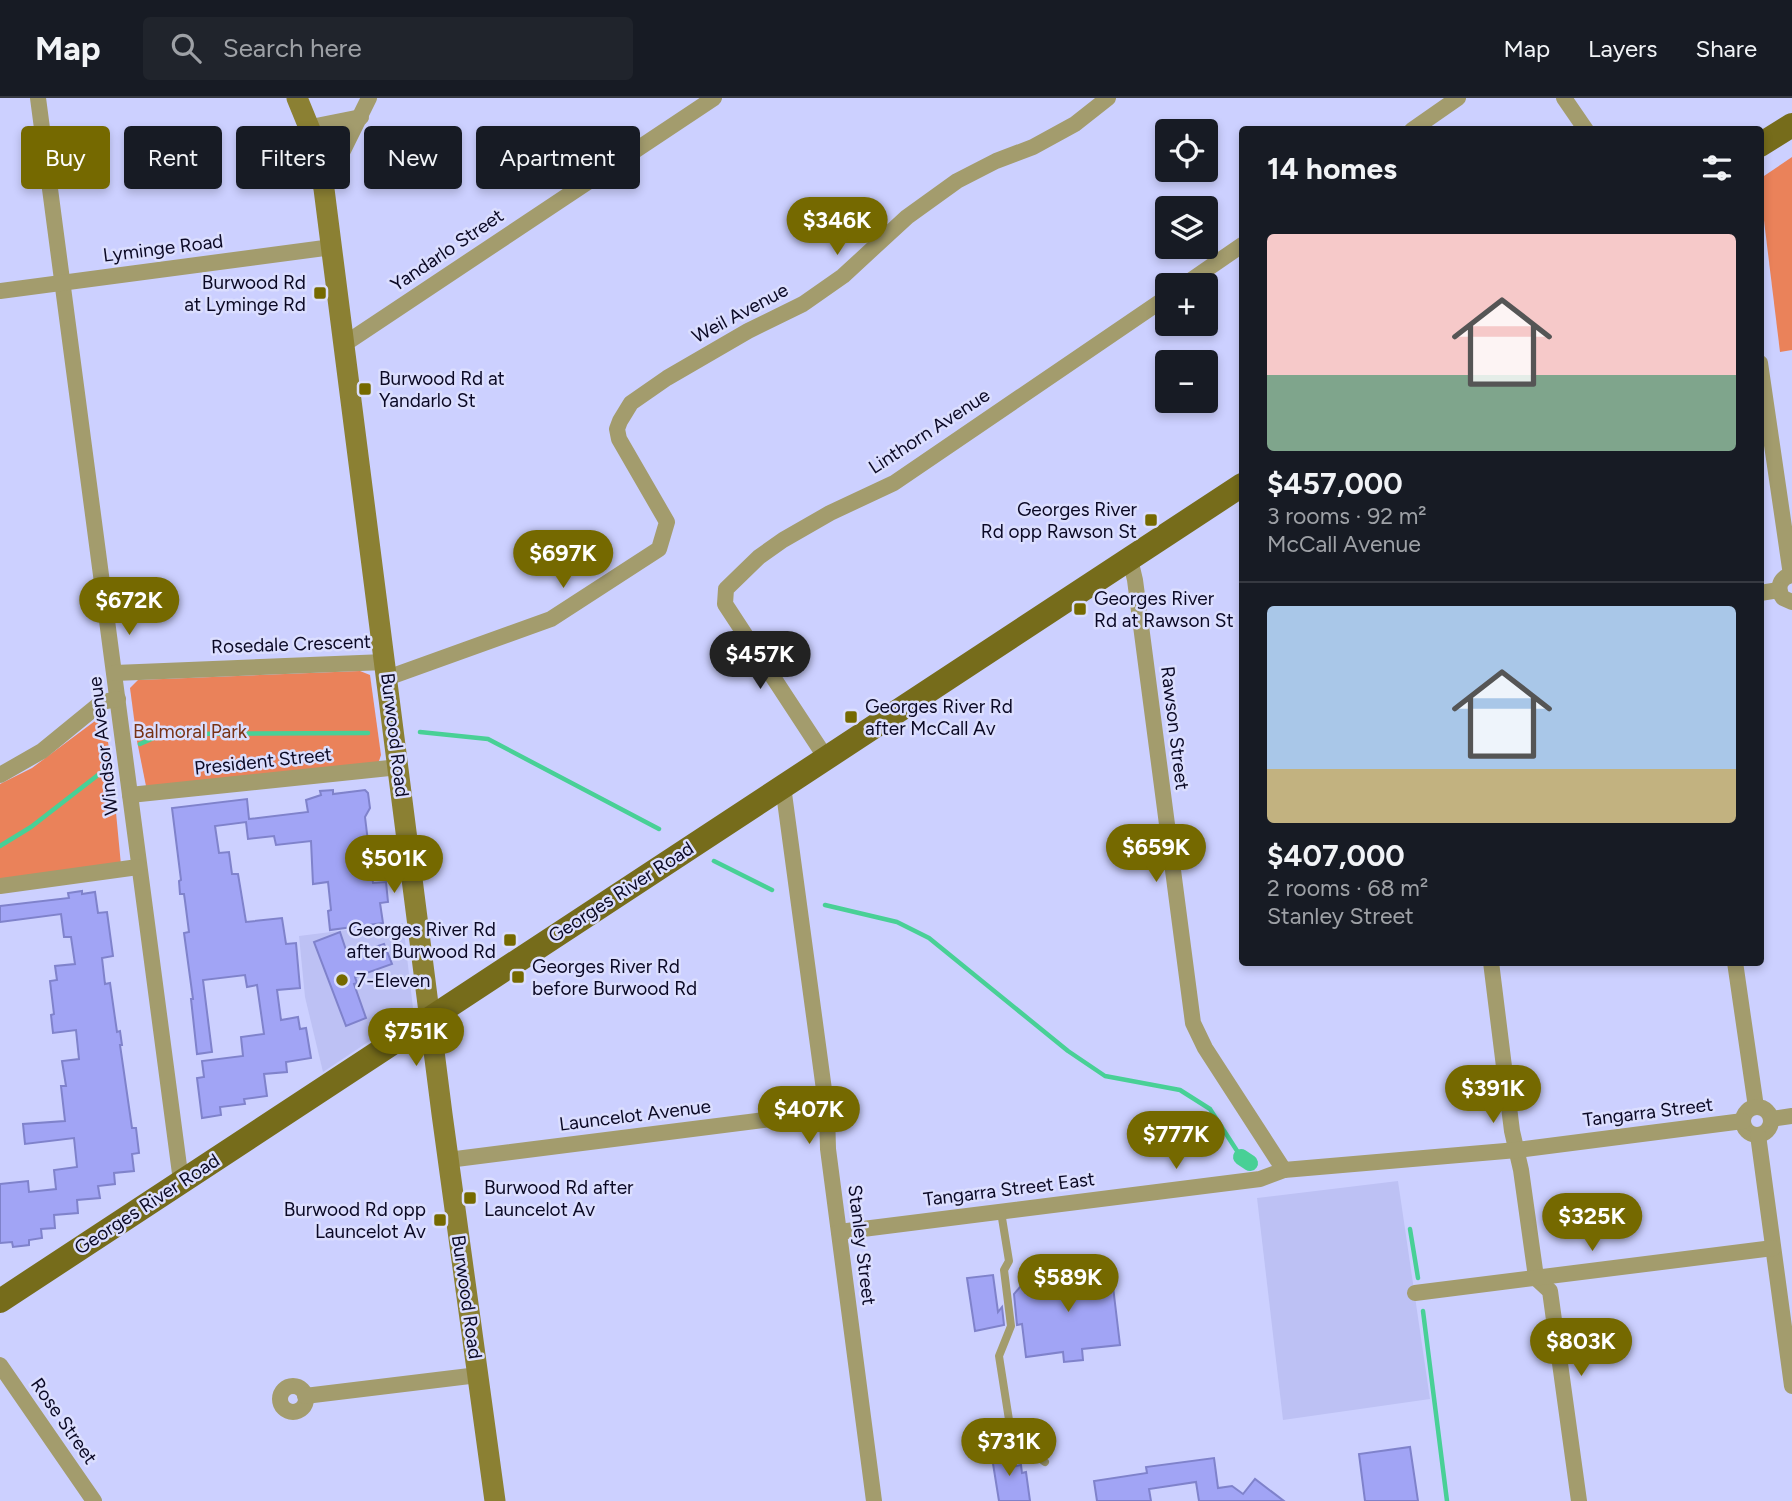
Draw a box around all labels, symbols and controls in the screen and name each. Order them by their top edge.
search box [143,17,633,80]
text: Map [35,29,101,68]
icon: search [167,29,205,67]
text: Search here [223,32,362,64]
text: Map [1503,34,1550,63]
text: Layers [1588,34,1657,63]
text: Share [1695,34,1757,63]
map controls [1155,119,1218,413]
button: locate [1155,119,1218,182]
chip: Buy [21,126,110,189]
chip: Rent [124,126,222,189]
chip: Filters [236,126,350,189]
chip: New [364,126,462,189]
chip: Apartment [476,126,640,189]
icon: filters [1698,149,1736,187]
text: 14 homes [1267,150,1397,187]
button: layers [1155,196,1218,259]
pin: $346K [788,198,886,257]
street label: Yandarlo Street [386,204,508,296]
text: $346K [803,206,871,234]
street label: Lyminge Road [102,229,224,267]
place label: Burwood Rd at Lyminge Rd [184,271,306,316]
button: + [1155,273,1218,336]
street label: Weil Avenue [688,278,792,348]
icon: home [1439,279,1565,405]
marker: Burwood Rd at Lyminge Rd [312,285,328,301]
button: − [1155,350,1218,413]
place label: Burwood Rd at Yandarlo St [379,367,505,412]
marker: Burwood Rd at Yandarlo St [357,381,373,397]
street label: Linthorn Avenue [864,383,994,479]
text: $457,000 [1267,465,1403,502]
place label: Georges River Rd opp Rawson St [981,498,1138,543]
text: 3 rooms · 92 m² [1267,502,1427,530]
marker: Georges River Rd opp Rawson St [1143,512,1159,528]
text: McCall Avenue [1267,530,1421,558]
pin: $697K [514,531,612,590]
text: $697K [529,539,597,567]
pin: $672K [80,578,178,637]
text: $672K [95,586,163,614]
place label: Georges River Rd at Rawson St [1094,587,1234,632]
marker: Georges River Rd at Rawson St [1072,601,1088,617]
street label: Rosedale Crescent [211,630,371,658]
pin: $457K [711,632,809,691]
text: $457K [726,640,794,668]
icon: home [1439,651,1565,777]
street label: Rawson Street [1156,665,1194,791]
street label: Burwood Road [376,672,414,798]
street label: Windsor Avenue [83,675,123,817]
place label: Georges River Rd after McCall Av [865,695,1013,740]
marker: Georges River Rd after McCall Av [843,709,859,725]
park label: Balmoral Park [133,720,248,743]
street label: President Street [193,742,333,780]
pin: $659K [1107,824,1205,884]
text: $659K [1122,833,1190,861]
pin: $501K [345,836,443,895]
street label: Georges River Road [544,836,698,948]
text: $407,000 [1267,837,1405,874]
text: $501K [361,844,427,872]
text: 2 rooms · 68 m² [1267,874,1428,902]
text: Stanley Street [1267,902,1414,930]
place label: Georges River Rd after Burwood Rd [346,918,496,963]
marker: Georges River Rd after Burwood Rd [502,932,518,948]
place label: Georges River Rd before Burwood Rd [532,955,697,1000]
place label: 7-Eleven [356,969,430,992]
marker: Georges River Rd before Burwood Rd [510,969,526,985]
marker: 7-Eleven [334,972,350,988]
pin: $751K [367,1009,465,1068]
text: $751K [384,1017,448,1045]
pin: $391K [1444,1066,1542,1125]
text: $391K [1461,1074,1525,1102]
pin: $407K [760,1086,858,1146]
street label: Tangarra Street [1582,1093,1714,1131]
street label: Launcelot Avenue [558,1094,712,1136]
text: $407K [774,1095,844,1123]
pin: $777K [1127,1112,1225,1171]
text: $777K [1143,1120,1209,1148]
street label: Georges River Road [70,1148,224,1260]
street label: Tangarra Street East [922,1167,1096,1211]
place label: Burwood Rd after Launcelot Av [484,1176,634,1221]
street label: Stanley Street [843,1183,881,1307]
marker: Burwood Rd after Launcelot Av [462,1190,478,1206]
pin: $325K [1543,1194,1641,1253]
place label: Burwood Rd opp Launcelot Av [284,1198,426,1243]
text: $325K [1558,1202,1626,1230]
marker: Burwood Rd opp Launcelot Av [432,1212,448,1228]
street label: Burwood Road [447,1234,487,1360]
pin: $589K [1019,1254,1117,1314]
text: $589K [1034,1263,1102,1291]
pin: $803K [1532,1318,1630,1378]
text: $803K [1546,1327,1616,1355]
street label: Rose Street [26,1373,102,1469]
pin: $731K [960,1418,1058,1478]
text: $731K [977,1427,1041,1455]

